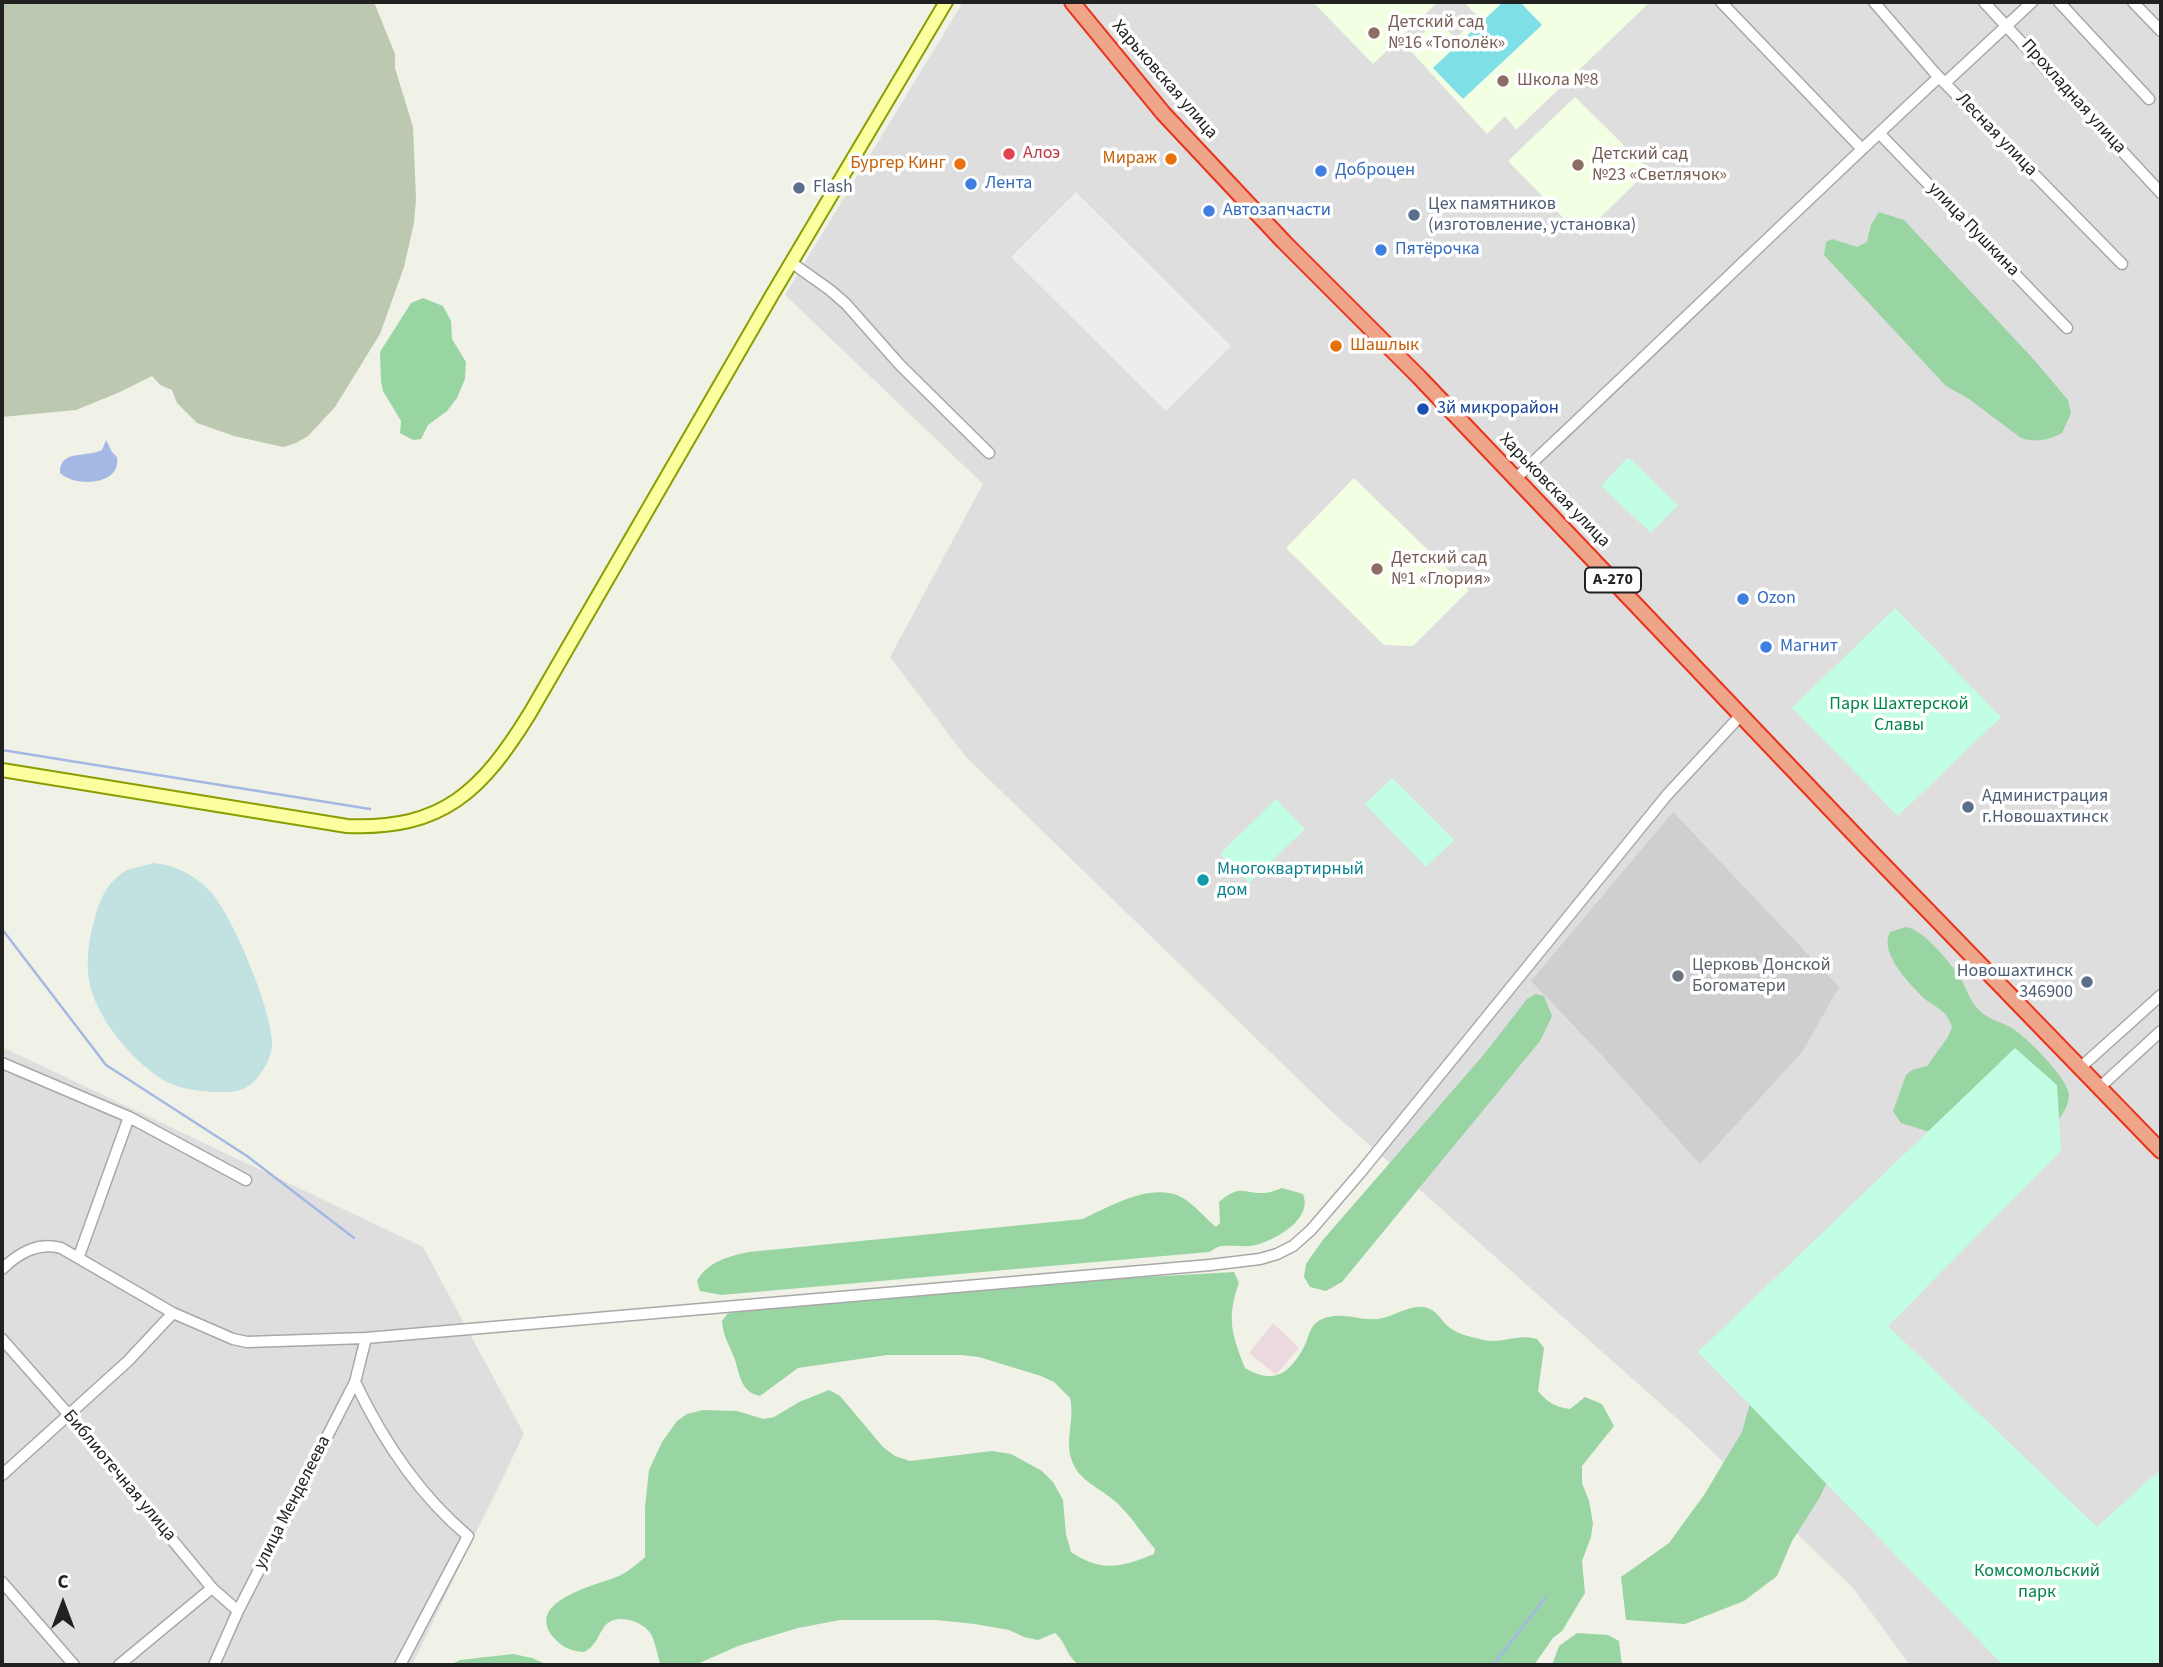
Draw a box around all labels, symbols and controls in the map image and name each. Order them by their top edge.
place label: Детский сад №16 «Тополёк» [1388,12,1505,54]
street label: Харьковская улица [1106,16,1222,144]
marker: Детский сад №16 «Тополёк» [1366,25,1382,41]
street label: Прохладная улица [2016,35,2130,159]
place label: Школа №8 [1517,70,1598,92]
marker: Школа №8 [1495,73,1511,89]
street label: Лесная улица [1951,89,2041,181]
place label: Алоэ [1023,143,1060,165]
place label: Детский сад №23 «Светлячок» [1592,144,1727,186]
marker: Алоэ [1001,146,1017,162]
place label: Мираж [1103,148,1157,170]
marker: Мираж [1163,151,1179,167]
place label: Бургер Кинг [850,153,946,175]
marker: Бургер Кинг [952,156,968,172]
marker: Детский сад №23 «Светлячок» [1570,157,1586,173]
place label: Доброцен [1335,160,1415,182]
marker: Доброцен [1313,163,1329,179]
place label: Лента [985,173,1032,195]
marker: Лента [963,176,979,192]
place label: Flash [813,177,853,199]
street label: улица Пушкина [1923,178,2023,282]
marker: Flash [791,180,807,196]
place label: Цех памятников (изготовление, установка) [1428,194,1636,236]
place label: Автозапчасти [1223,200,1331,222]
marker: Автозапчасти [1201,203,1217,219]
marker: Цех памятников (изготовление, установка) [1406,207,1422,223]
place label: Пятёрочка [1395,239,1480,261]
marker: Пятёрочка [1373,242,1389,258]
place label: Шашлык [1350,335,1419,357]
marker: Шашлык [1328,338,1344,354]
place label: 3й микрорайон [1437,398,1559,420]
marker: 3й микрорайон [1415,401,1431,417]
street label: Харьковская улица [1494,429,1614,553]
place label: Детский сад №1 «Глория» [1391,548,1491,590]
marker: Детский сад №1 «Глория» [1369,561,1385,577]
road number: А-270 [1585,568,1641,593]
place label: Ozon [1757,588,1796,610]
marker: Ozon [1735,591,1751,607]
place label: Магнит [1780,636,1838,658]
marker: Магнит [1758,639,1774,655]
park label: Парк Шахтерской Славы [1829,694,1969,736]
place label: Администрация г.Новошахтинск [1982,786,2108,828]
marker: Администрация г.Новошахтинск [1960,799,1976,815]
place label: Многоквартирный дом [1217,859,1364,902]
marker: Многоквартирный дом [1195,872,1211,888]
place label: Церковь Донской Богоматери [1692,955,1831,998]
place label: Новошахтинск 346900 [1957,961,2073,1004]
marker: Церковь Донской Богоматери [1670,968,1686,984]
marker: Новошахтинск 346900 [2079,974,2095,990]
street label: Библиотечная улица [58,1406,180,1546]
street label: улица Менделеева [250,1433,336,1573]
park label: Комсомольский парк [1974,1561,2100,1604]
north arrow [28,1569,98,1639]
text: С [57,1569,69,1596]

